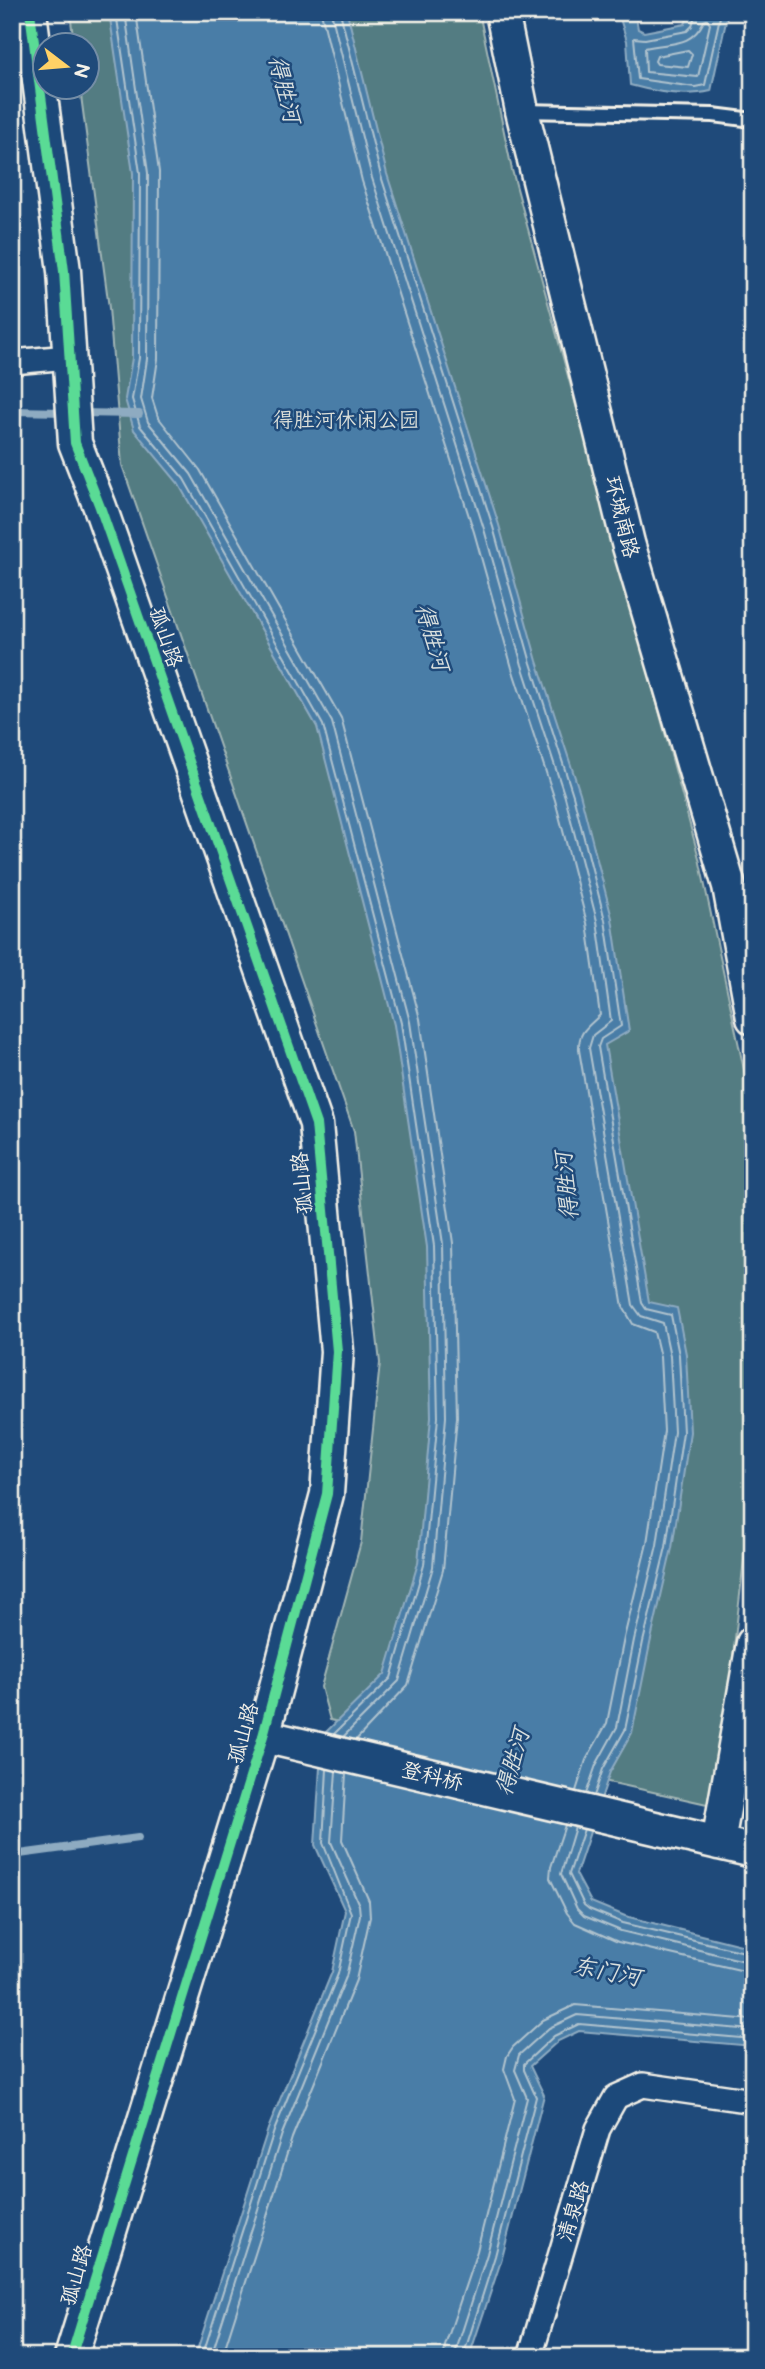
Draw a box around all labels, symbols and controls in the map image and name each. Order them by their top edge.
north arrow [32,32,102,102]
water label: 得胜河 [262,52,307,130]
text: N [68,60,94,80]
park label: 得胜河休闲公园 [273,408,420,433]
street label: 环城南路 [599,473,644,561]
water label: 得胜河 [409,600,456,678]
street label: 孤山路 [143,603,188,671]
water label: 得胜河 [549,1146,585,1222]
street label: 孤山路 [287,1150,318,1215]
street label: 孤山路 [223,1699,264,1767]
water label: 得胜河 [490,1721,537,1799]
street label: 登科桥 [398,1757,465,1796]
water label: 东门河 [570,1952,647,1993]
street label: 清泉路 [552,2177,595,2245]
street label: 孤山路 [55,2241,98,2309]

